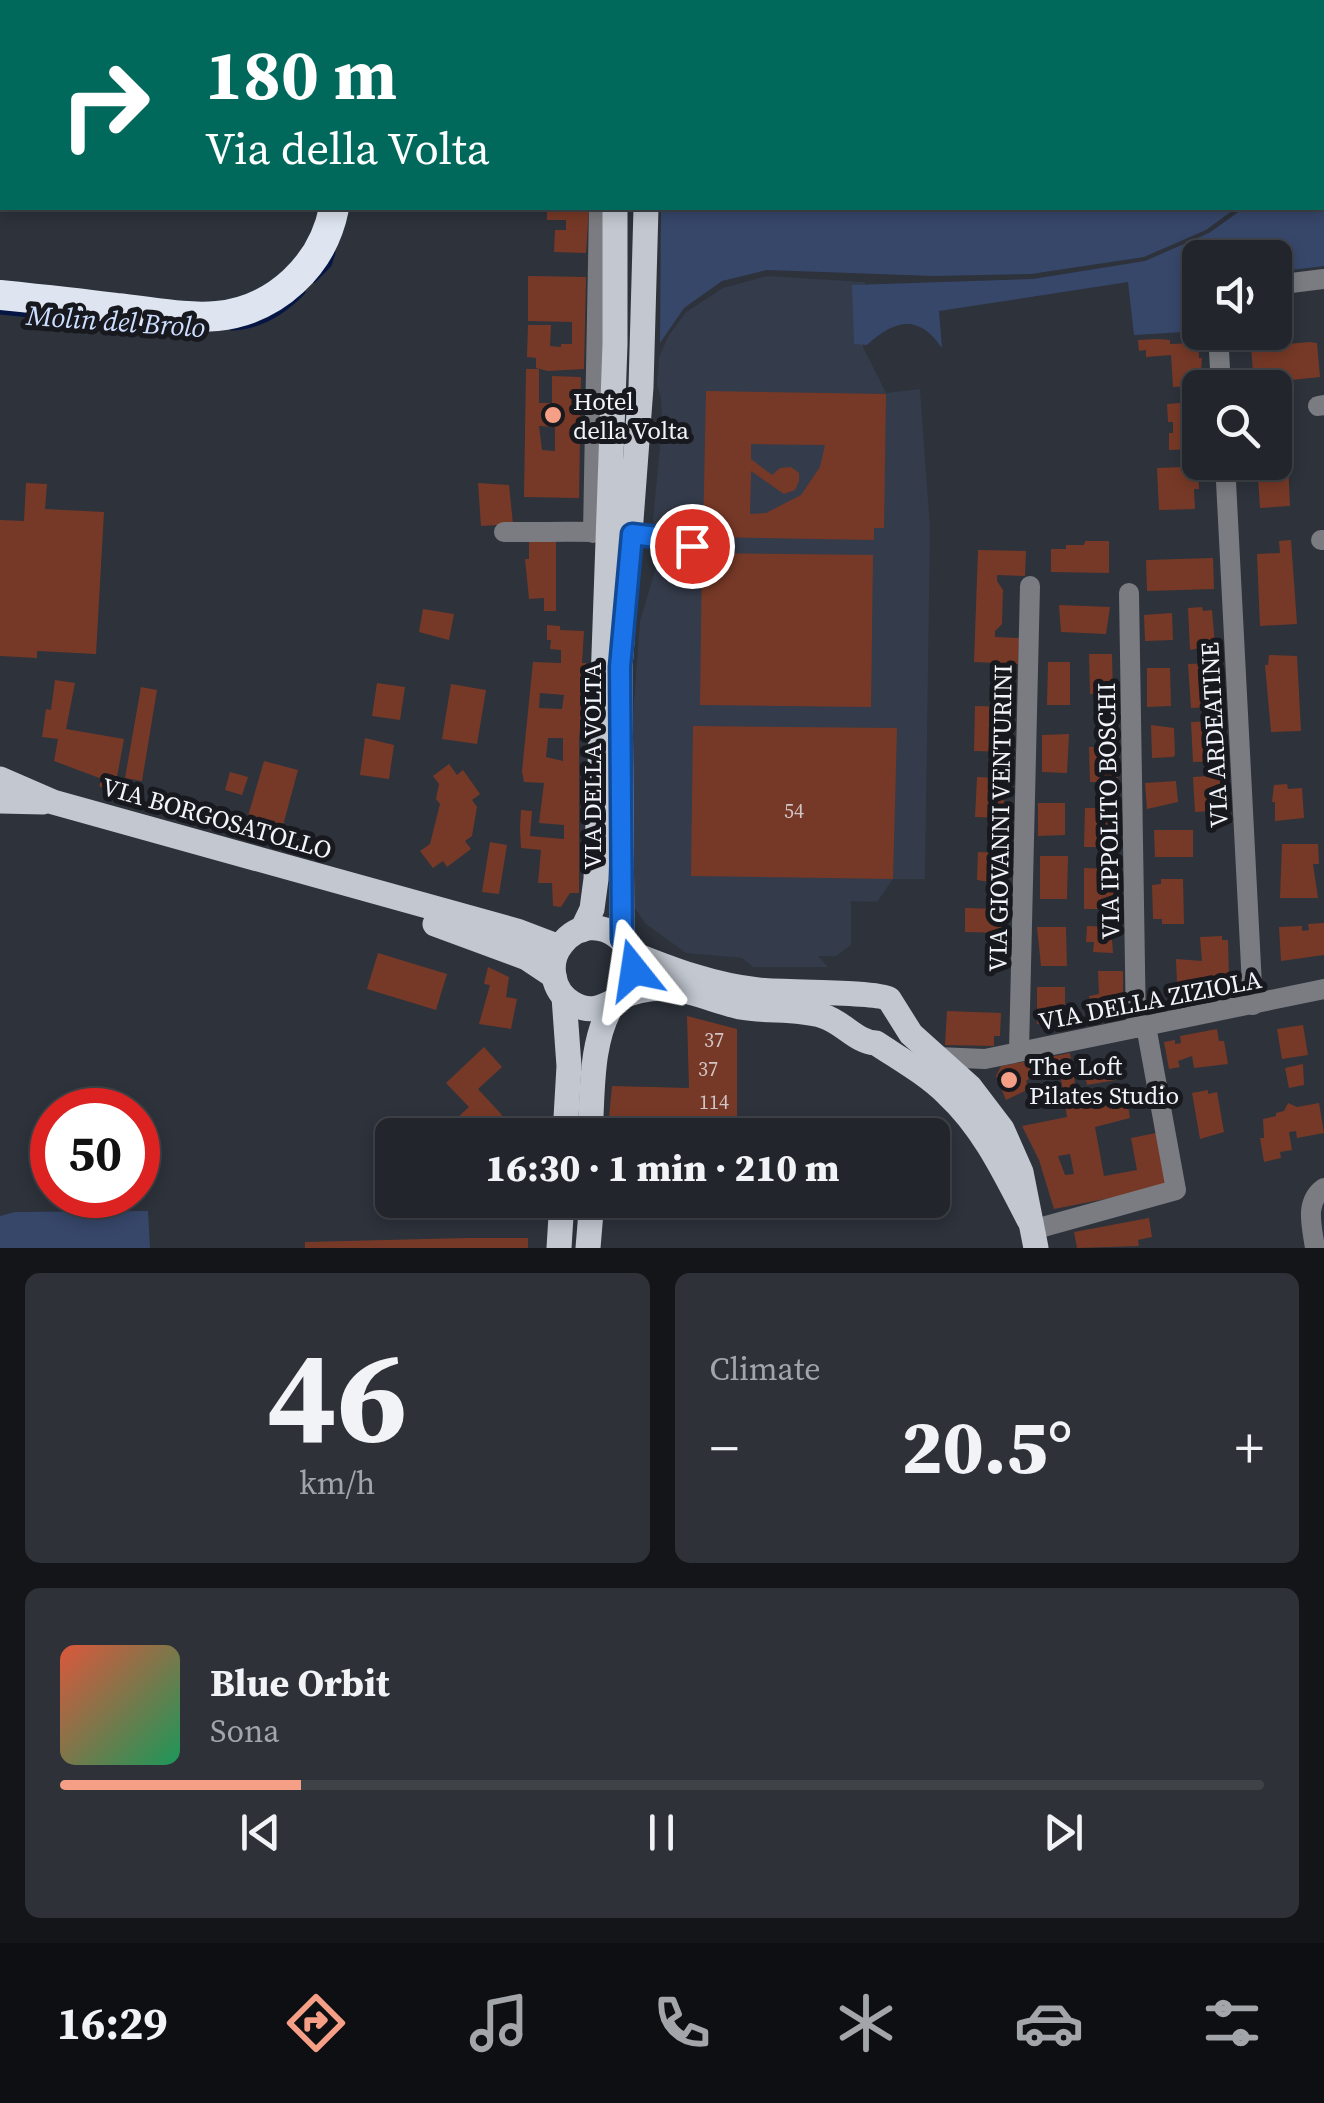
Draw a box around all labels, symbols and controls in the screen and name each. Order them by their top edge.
text: 180 m [205,26,397,122]
icon: right [40,40,170,170]
text: Via della Volta [205,117,490,179]
map controls [1182,240,1292,480]
button: sound [1182,240,1292,350]
water label: Molin del Brolo [24,296,207,346]
button: search [1182,370,1292,480]
place label: Hotel della Volta [573,384,689,447]
marker: Hotel della Volta [542,404,564,426]
pin [650,504,735,589]
icon: arrive [665,519,720,574]
street label: VIA ARDEATINE [1192,641,1236,829]
street label: VIA DELLA VOLTA [575,662,609,870]
street label: VIA GIOVANNI VENTURINI [980,664,1020,972]
street label: VIA IPPOLITO BOSCHI [1089,682,1127,940]
street label: VIA BORGOSATOLLO [98,769,336,867]
house number: 54 [784,797,804,825]
position arrow [582,918,686,1022]
street label: VIA DELLA ZIZIOLA [1036,962,1265,1038]
house number: 37 [704,1026,724,1054]
place label: The Loft Pilates Studio [1029,1049,1179,1112]
house number: 37 [698,1055,718,1083]
marker: The Loft Pilates Studio [998,1069,1020,1091]
speed limit sign: 50 [30,1088,160,1218]
house number: 114 [699,1088,729,1116]
text: 16:30 · 1 min · 210 m [485,1142,840,1194]
text: 46 [267,1306,408,1485]
text: Climate [710,1347,821,1391]
text: 20.5° [901,1395,1072,1498]
text: − [710,1410,739,1485]
text: + [1235,1410,1264,1485]
text: km/h [299,1461,375,1505]
text: Blue Orbit [210,1657,390,1709]
text: Sona [210,1709,280,1753]
icon: previous [233,1805,288,1860]
icon: pause [634,1805,689,1860]
icon: next [1036,1805,1091,1860]
icon: directions [281,1988,351,2058]
icon: music [464,1988,534,2058]
icon: phone [647,1988,717,2058]
icon: climate [831,1988,901,2058]
icon: car [1014,1988,1084,2058]
icon: filters [1197,1988,1267,2058]
text: 16:29 [57,1992,168,2054]

